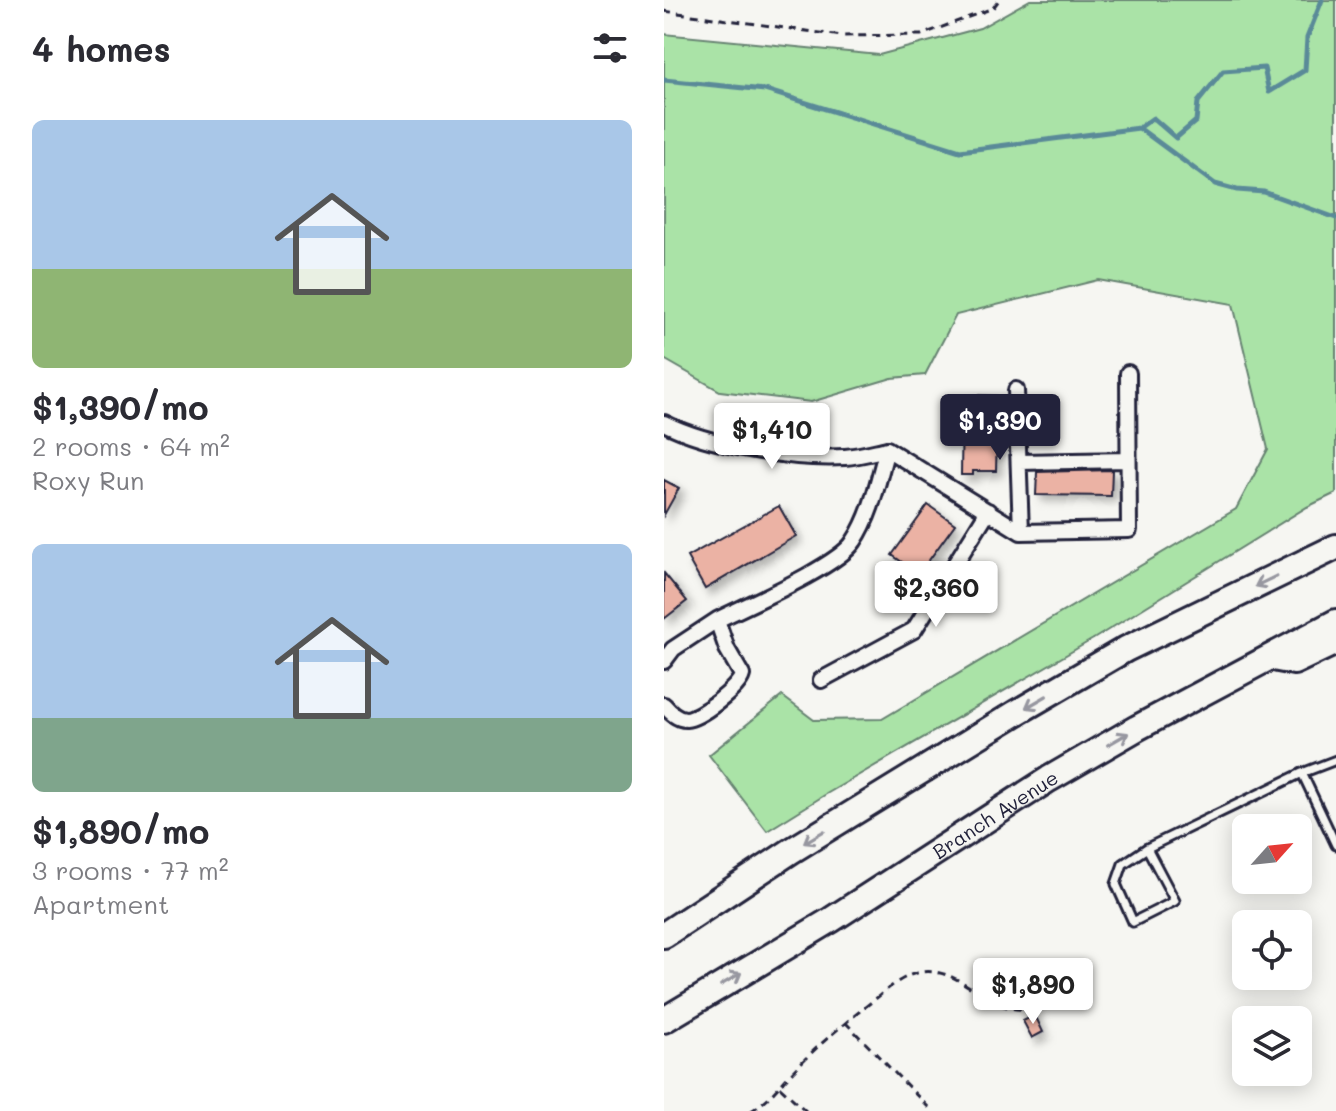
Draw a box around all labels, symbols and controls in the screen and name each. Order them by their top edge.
text: 4 homes [32,26,171,71]
icon: filters [588,26,632,70]
icon: home [260,172,404,316]
text: $1,390/mo [32,384,209,429]
pin: $1,390 [935,394,1065,462]
pin: $1,410 [707,403,837,471]
text: $1,390 [958,403,1042,437]
text: $1,410 [732,412,812,446]
text: 2 rooms · 64 m² [32,429,230,463]
text: Roxy Run [32,463,145,497]
pin: $2,360 [871,561,1001,629]
text: $2,360 [893,570,979,604]
one-way arrow [1254,574,1278,589]
icon: home [260,596,404,740]
one-way arrow [1025,694,1048,710]
one-way arrow [1106,731,1129,747]
street label: Branch Avenue [927,764,1063,864]
text: $1,890/mo [32,808,209,853]
north arrow [1232,814,1312,894]
map controls [1232,814,1312,1086]
one-way arrow [803,829,826,845]
text: 3 rooms · 77 m² [32,853,229,887]
text: Apartment [32,887,169,921]
button: locate [1232,910,1312,990]
pin: $1,890 [968,958,1098,1026]
text: $1,890 [991,967,1075,1001]
one-way arrow [719,971,742,987]
button: layers [1232,1006,1312,1086]

